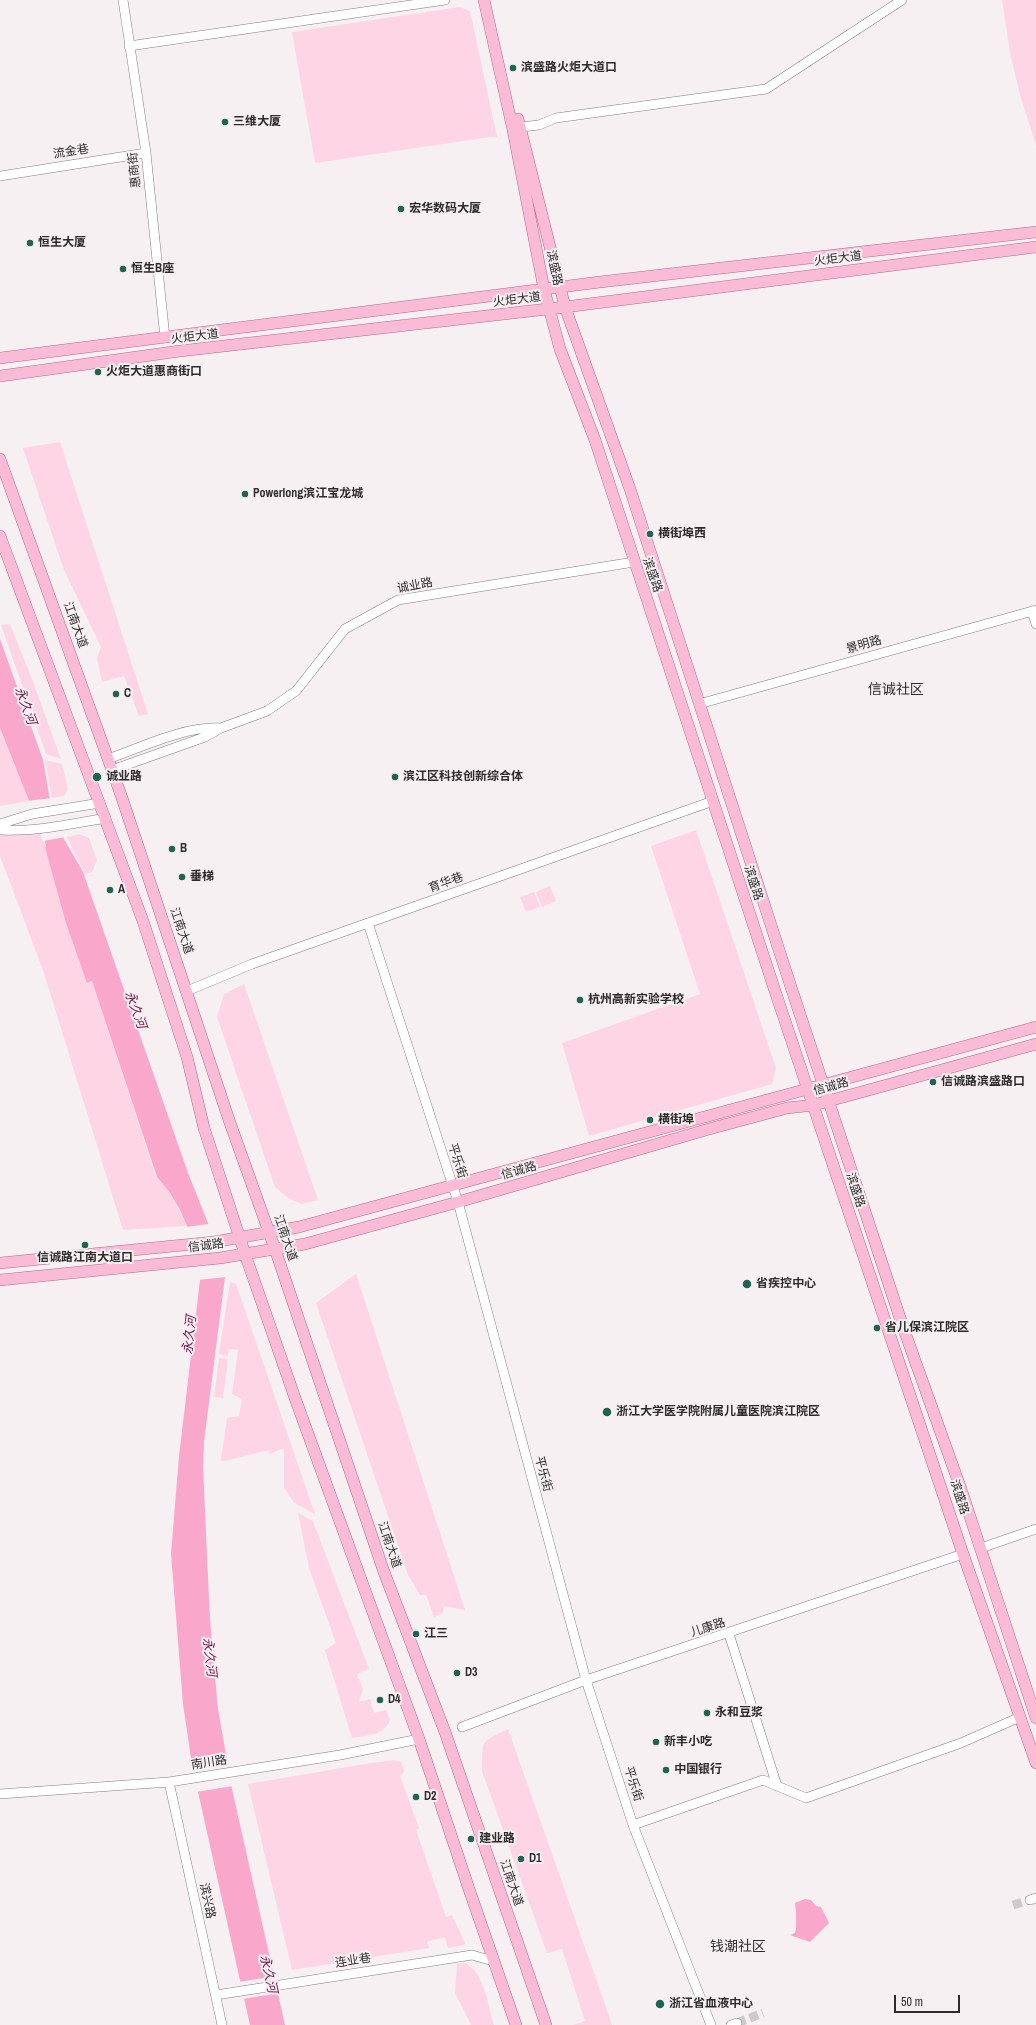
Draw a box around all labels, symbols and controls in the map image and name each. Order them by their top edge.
place label: 滨盛路火炬大道口 [521,61,617,75]
marker: 滨盛路火炬大道口 [508,63,518,73]
place label: 三维大厦 [233,115,281,129]
marker: 三维大厦 [220,117,230,127]
street label: 流金巷 [52,142,90,162]
street label: 惠商街 [126,151,144,189]
place label: 宏华数码大厦 [409,202,481,216]
marker: 宏华数码大厦 [396,204,406,214]
place label: 恒生大厦 [38,236,86,250]
marker: 恒生大厦 [25,238,35,248]
street label: 滨盛路 [543,249,565,287]
street label: 火炬大道 [813,249,863,269]
place label: 恒生B座 [131,262,174,276]
marker: 恒生B座 [118,264,128,274]
street label: 火炬大道 [492,290,542,310]
street label: 火炬大道 [170,327,220,347]
place label: 火炬大道惠商街口 [106,365,202,379]
marker: 火炬大道惠商街口 [93,367,103,377]
place label: Powerlong滨江宝龙城 [253,487,363,501]
marker: Powerlong滨江宝龙城 [240,489,250,499]
place label: 横街埠西 [658,527,706,541]
marker: 横街埠西 [645,529,655,539]
street label: 滨盛路 [639,556,665,594]
street label: 诚业路 [396,575,434,597]
street label: 江南大道 [60,600,90,650]
street label: 景明路 [845,633,883,657]
district label: 信诚社区 [868,682,924,698]
water label: 永久河 [11,685,39,727]
place label: C [124,687,131,701]
marker: C [111,689,121,699]
place label: 诚业路 [106,770,142,784]
place label: 滨江区科技创新综合体 [403,770,523,784]
marker: 诚业路 [91,771,103,783]
marker: 滨江区科技创新综合体 [390,772,400,782]
place label: B [180,842,187,856]
marker: B [167,844,177,854]
street label: 滨盛路 [741,864,765,902]
place label: 垂梯 [190,870,214,884]
street label: 育华巷 [427,870,465,896]
marker: 垂梯 [177,872,187,882]
place label: A [118,883,125,897]
marker: A [105,885,115,895]
street label: 江南大道 [166,906,196,956]
water label: 永久河 [121,989,149,1031]
place label: 杭州高新实验学校 [588,993,684,1007]
marker: 杭州高新实验学校 [575,995,585,1005]
street label: 信诚路 [812,1075,850,1099]
place label: 信诚路滨盛路口 [941,1075,1025,1089]
marker: 信诚路滨盛路口 [928,1077,938,1087]
place label: 横街埠 [658,1113,694,1127]
marker: 横街埠 [645,1115,655,1125]
street label: 平乐街 [445,1142,469,1180]
street label: 信诚路 [500,1159,538,1183]
street label: 滨盛路 [843,1171,867,1209]
street label: 江南大道 [270,1213,300,1263]
street label: 信诚路 [187,1237,225,1255]
marker: 信诚路江南大道口 [80,1240,90,1250]
place label: 信诚路江南大道口 [37,1251,133,1265]
place label: 省疾控中心 [756,1277,816,1291]
marker: 省疾控中心 [741,1278,753,1290]
water label: 永久河 [180,1315,200,1355]
place label: 省儿保滨江院区 [885,1321,969,1335]
marker: 省儿保滨江院区 [872,1323,882,1333]
place label: 浙江大学医学院附属儿童医院滨江院区 [616,1405,820,1419]
marker: 浙江大学医学院附属儿童医院滨江院区 [601,1406,613,1418]
street label: 平乐街 [531,1455,555,1493]
street label: 滨盛路 [947,1478,971,1516]
street label: 江南大道 [374,1520,404,1570]
street label: 儿康路 [689,1616,727,1640]
place label: 江三 [424,1627,448,1641]
marker: 江三 [411,1629,421,1639]
water label: 永久河 [199,1637,219,1677]
place label: D3 [465,1666,478,1680]
marker: D3 [452,1668,462,1678]
place label: D4 [388,1693,401,1707]
marker: D4 [375,1695,385,1705]
place label: 永和豆浆 [715,1706,763,1720]
marker: 永和豆浆 [702,1708,712,1718]
place label: 新丰小吃 [664,1735,712,1749]
marker: 新丰小吃 [651,1737,661,1747]
street label: 南川路 [190,1753,228,1773]
place label: 中国银行 [674,1763,722,1777]
street label: 平乐街 [621,1765,645,1803]
marker: 中国银行 [661,1765,671,1775]
place label: D2 [424,1790,437,1804]
marker: D2 [411,1792,421,1802]
place label: 建业路 [479,1832,515,1846]
marker: 建业路 [466,1834,476,1844]
place label: D1 [529,1852,542,1866]
marker: D1 [516,1854,526,1864]
street label: 江南大道 [496,1858,526,1908]
street label: 滨兴路 [196,1882,218,1920]
district label: 钱潮社区 [710,1939,766,1955]
street label: 连业巷 [334,1951,372,1971]
water label: 永久河 [256,1953,280,1995]
scale bar [896,1987,962,2013]
text: 50 m [901,1994,923,2010]
place label: 浙江省血液中心 [669,1997,753,2011]
marker: 浙江省血液中心 [654,1998,666,2010]

